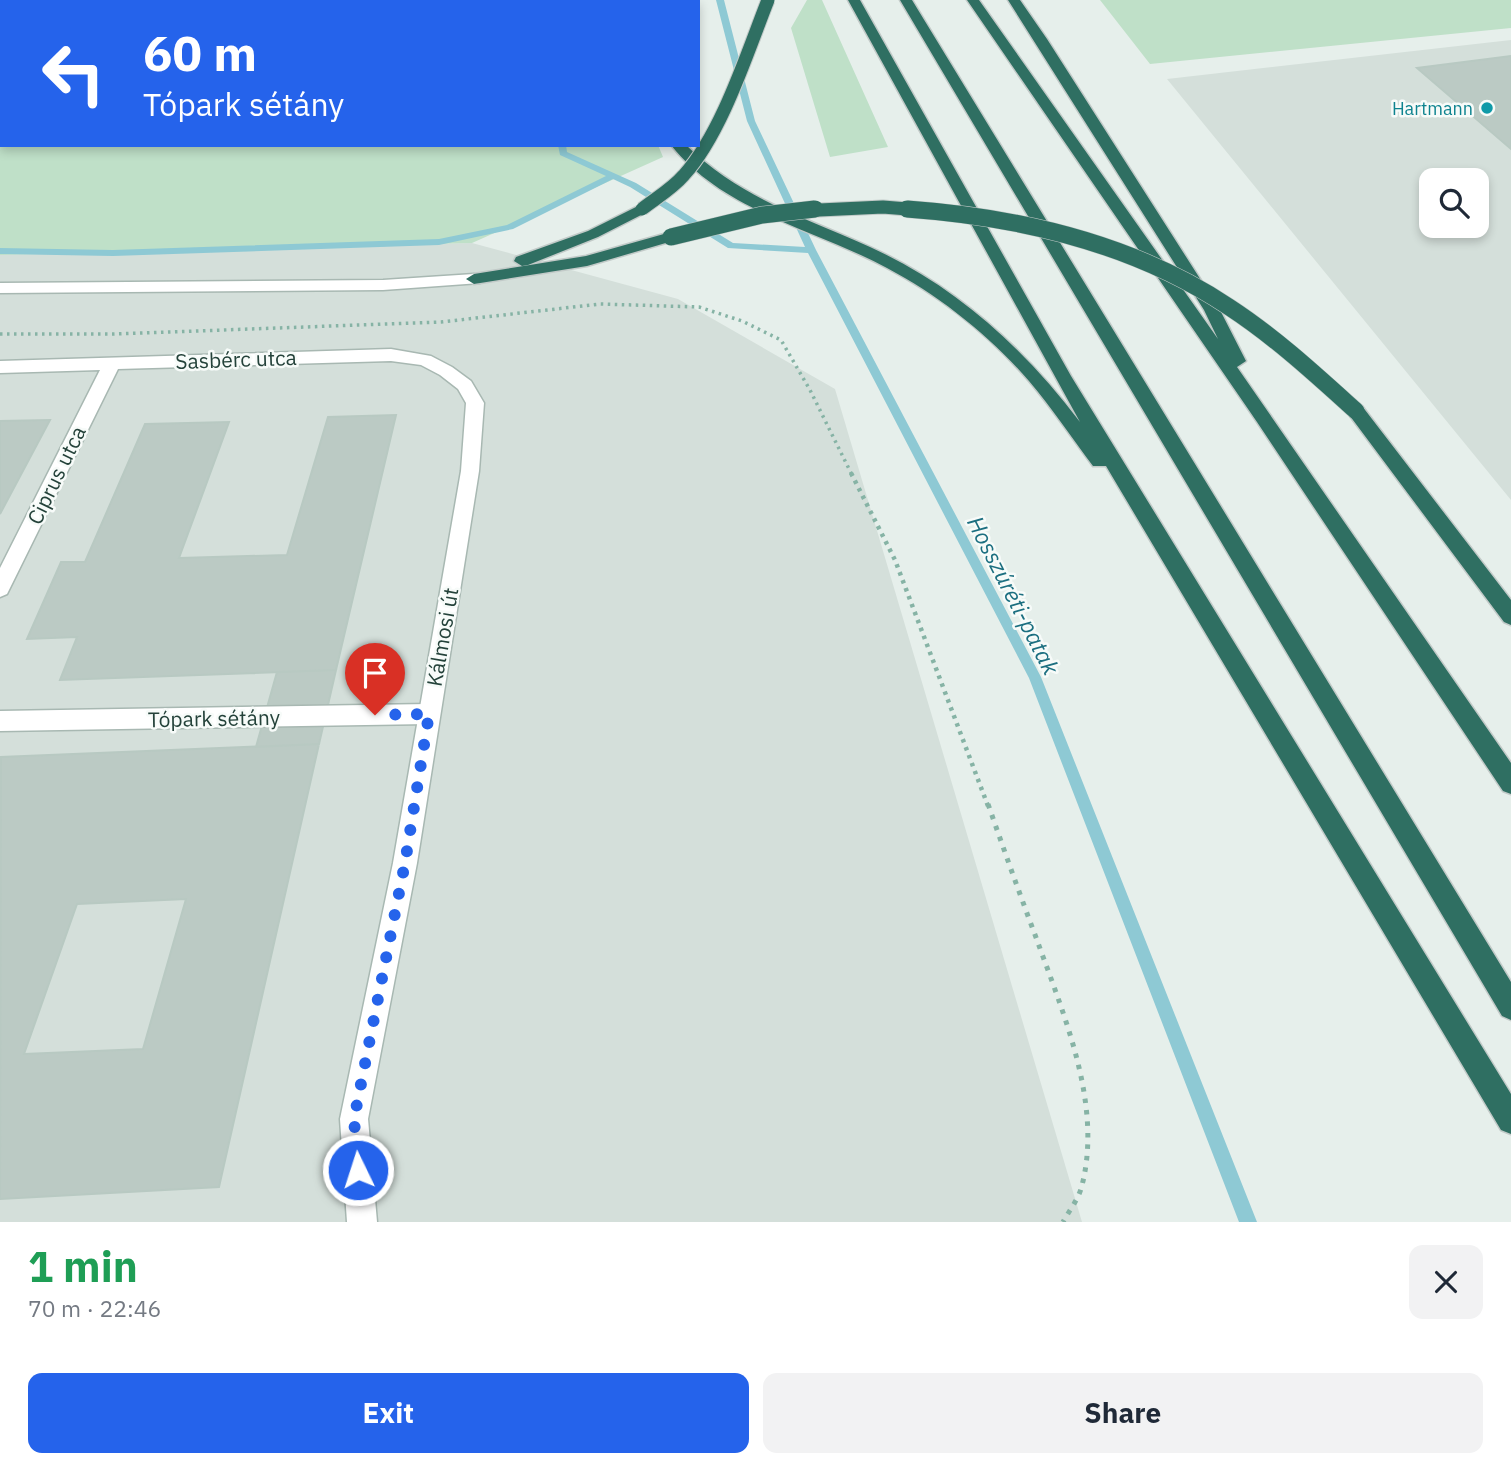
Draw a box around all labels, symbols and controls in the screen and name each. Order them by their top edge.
text: 60 m [143,21,257,84]
icon: left [28,28,119,119]
text: Tópark sétány [143,83,344,125]
place label: Hartmann [1392,97,1473,120]
marker: Hartmann [1479,100,1495,116]
map controls [1419,168,1489,238]
button: search [1419,168,1489,238]
street label: Sasbérc utca [175,343,297,375]
street label: Ciprus utca [20,421,92,529]
water label: Hosszúréti-patak [961,511,1067,680]
street label: Kálmosi út [420,585,464,689]
pin [345,643,405,715]
icon: arrive [356,654,394,692]
street label: Tópark sétány [148,703,281,733]
position arrow [321,1133,395,1207]
text: 1 min [28,1239,138,1294]
button: close [1409,1245,1483,1319]
text: 70 m · 22:46 [28,1293,161,1323]
button: Exit [28,1373,749,1453]
button: Share [763,1373,1483,1453]

